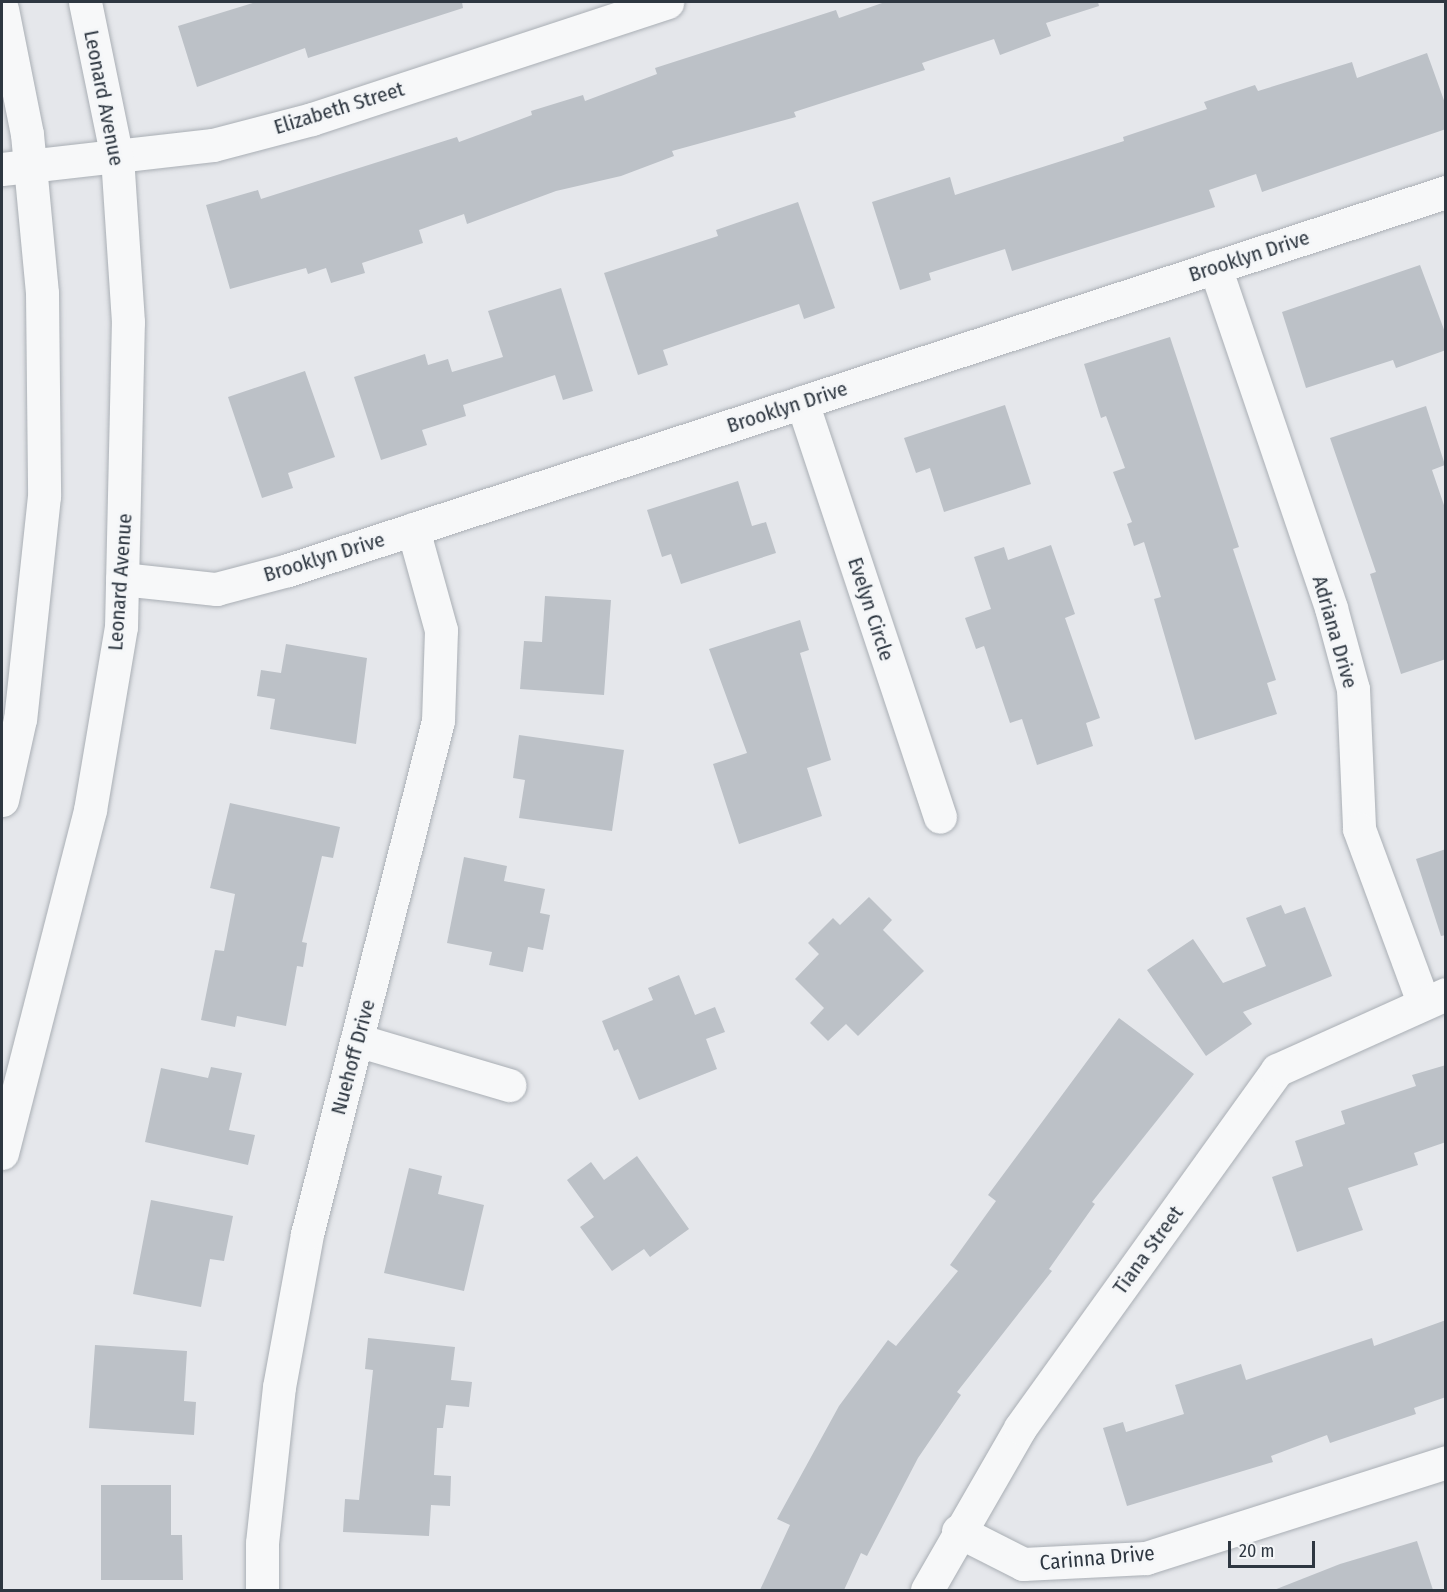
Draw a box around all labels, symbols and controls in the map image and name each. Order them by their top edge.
street label: Leonard Avenue [78,28,130,168]
street label: Elizabeth Street [271,76,407,140]
street label: Brooklyn Drive [1186,225,1312,287]
street label: Brooklyn Drive [724,376,850,438]
street label: Leonard Avenue [103,512,137,652]
street label: Brooklyn Drive [260,527,388,587]
street label: Evelyn Circle [842,554,900,664]
street label: Adriana Drive [1307,573,1363,691]
street label: Nuehoff Drive [325,997,381,1117]
street label: Tiana Street [1107,1201,1189,1299]
scale bar [1231,1529,1318,1567]
street label: Carinna Drive [1039,1540,1155,1576]
text: 20 m [1239,1540,1274,1562]

